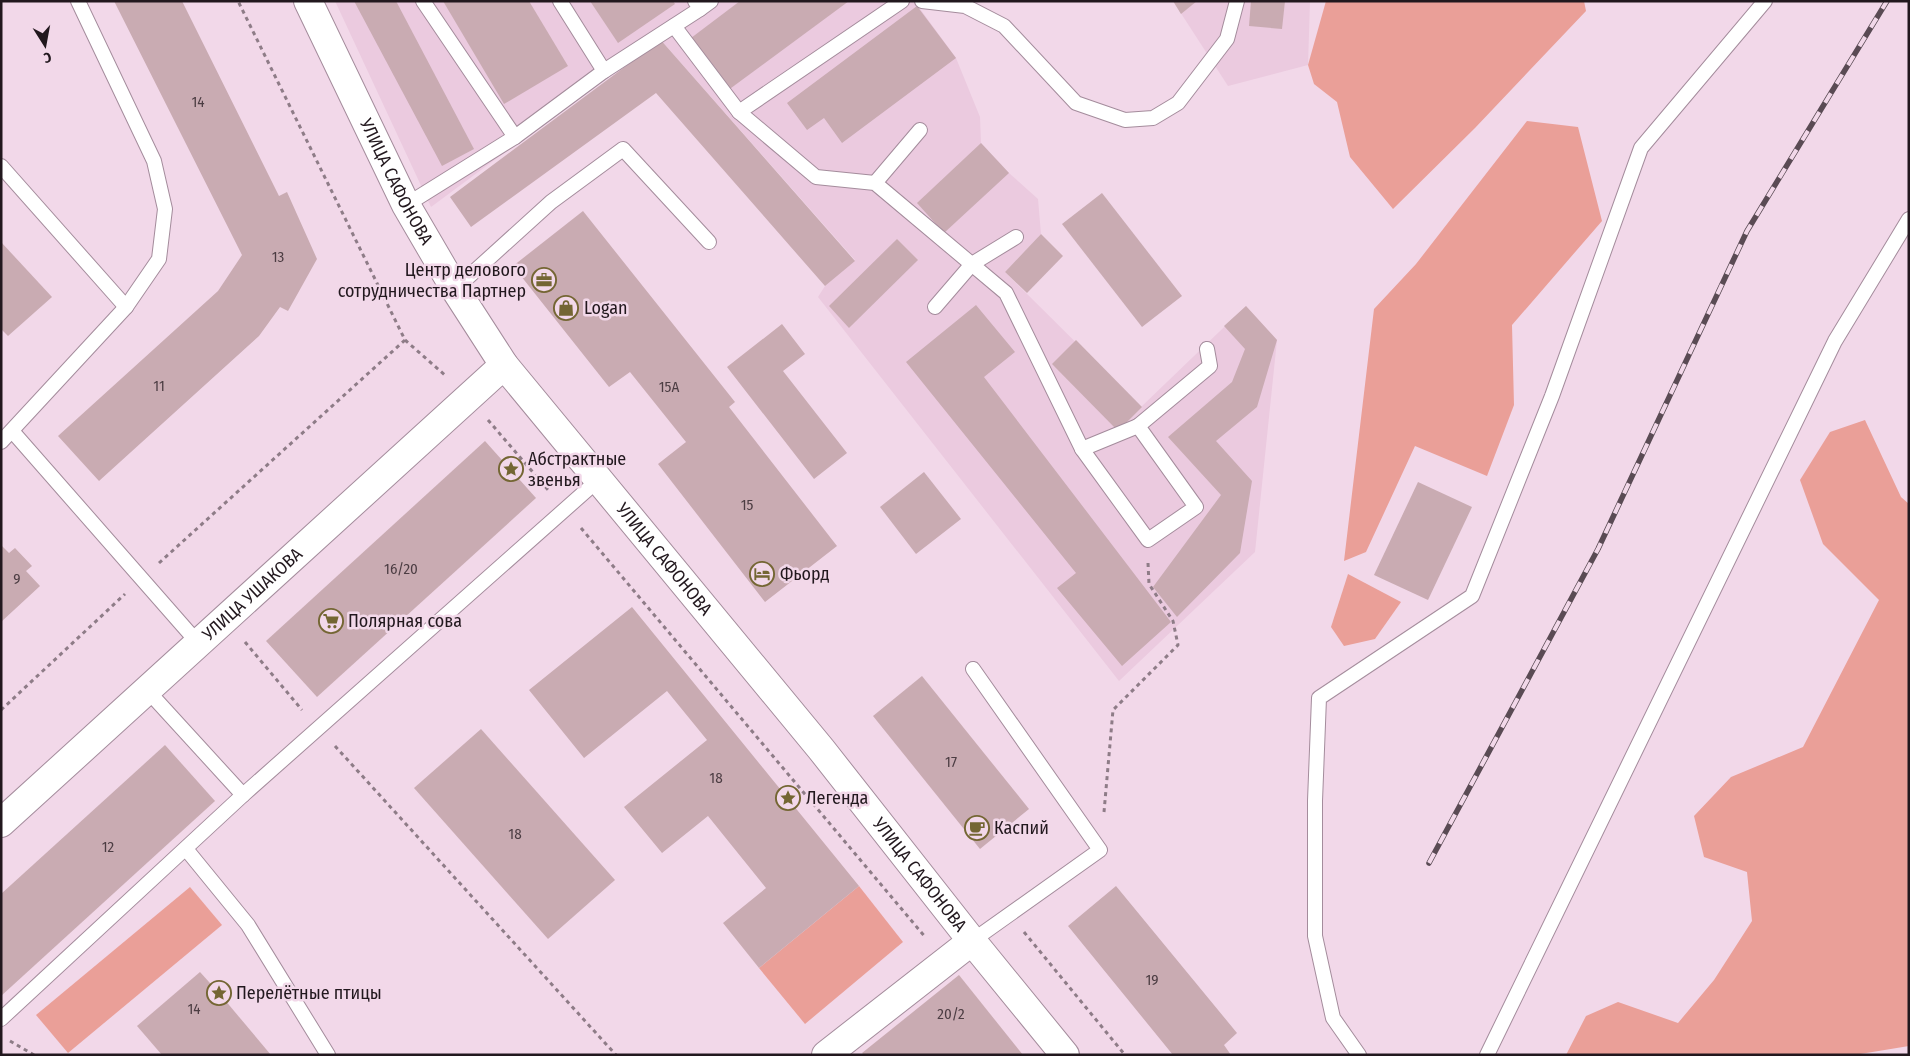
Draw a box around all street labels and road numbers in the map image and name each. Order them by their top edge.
street label: УЛИЦА САФОНОВА [355,114,438,249]
street label: УЛИЦА САФОНОВА [611,498,717,620]
street label: УЛИЦА УШАКОВА [197,543,307,646]
street label: УЛИЦА САФОНОВА [868,812,972,936]

